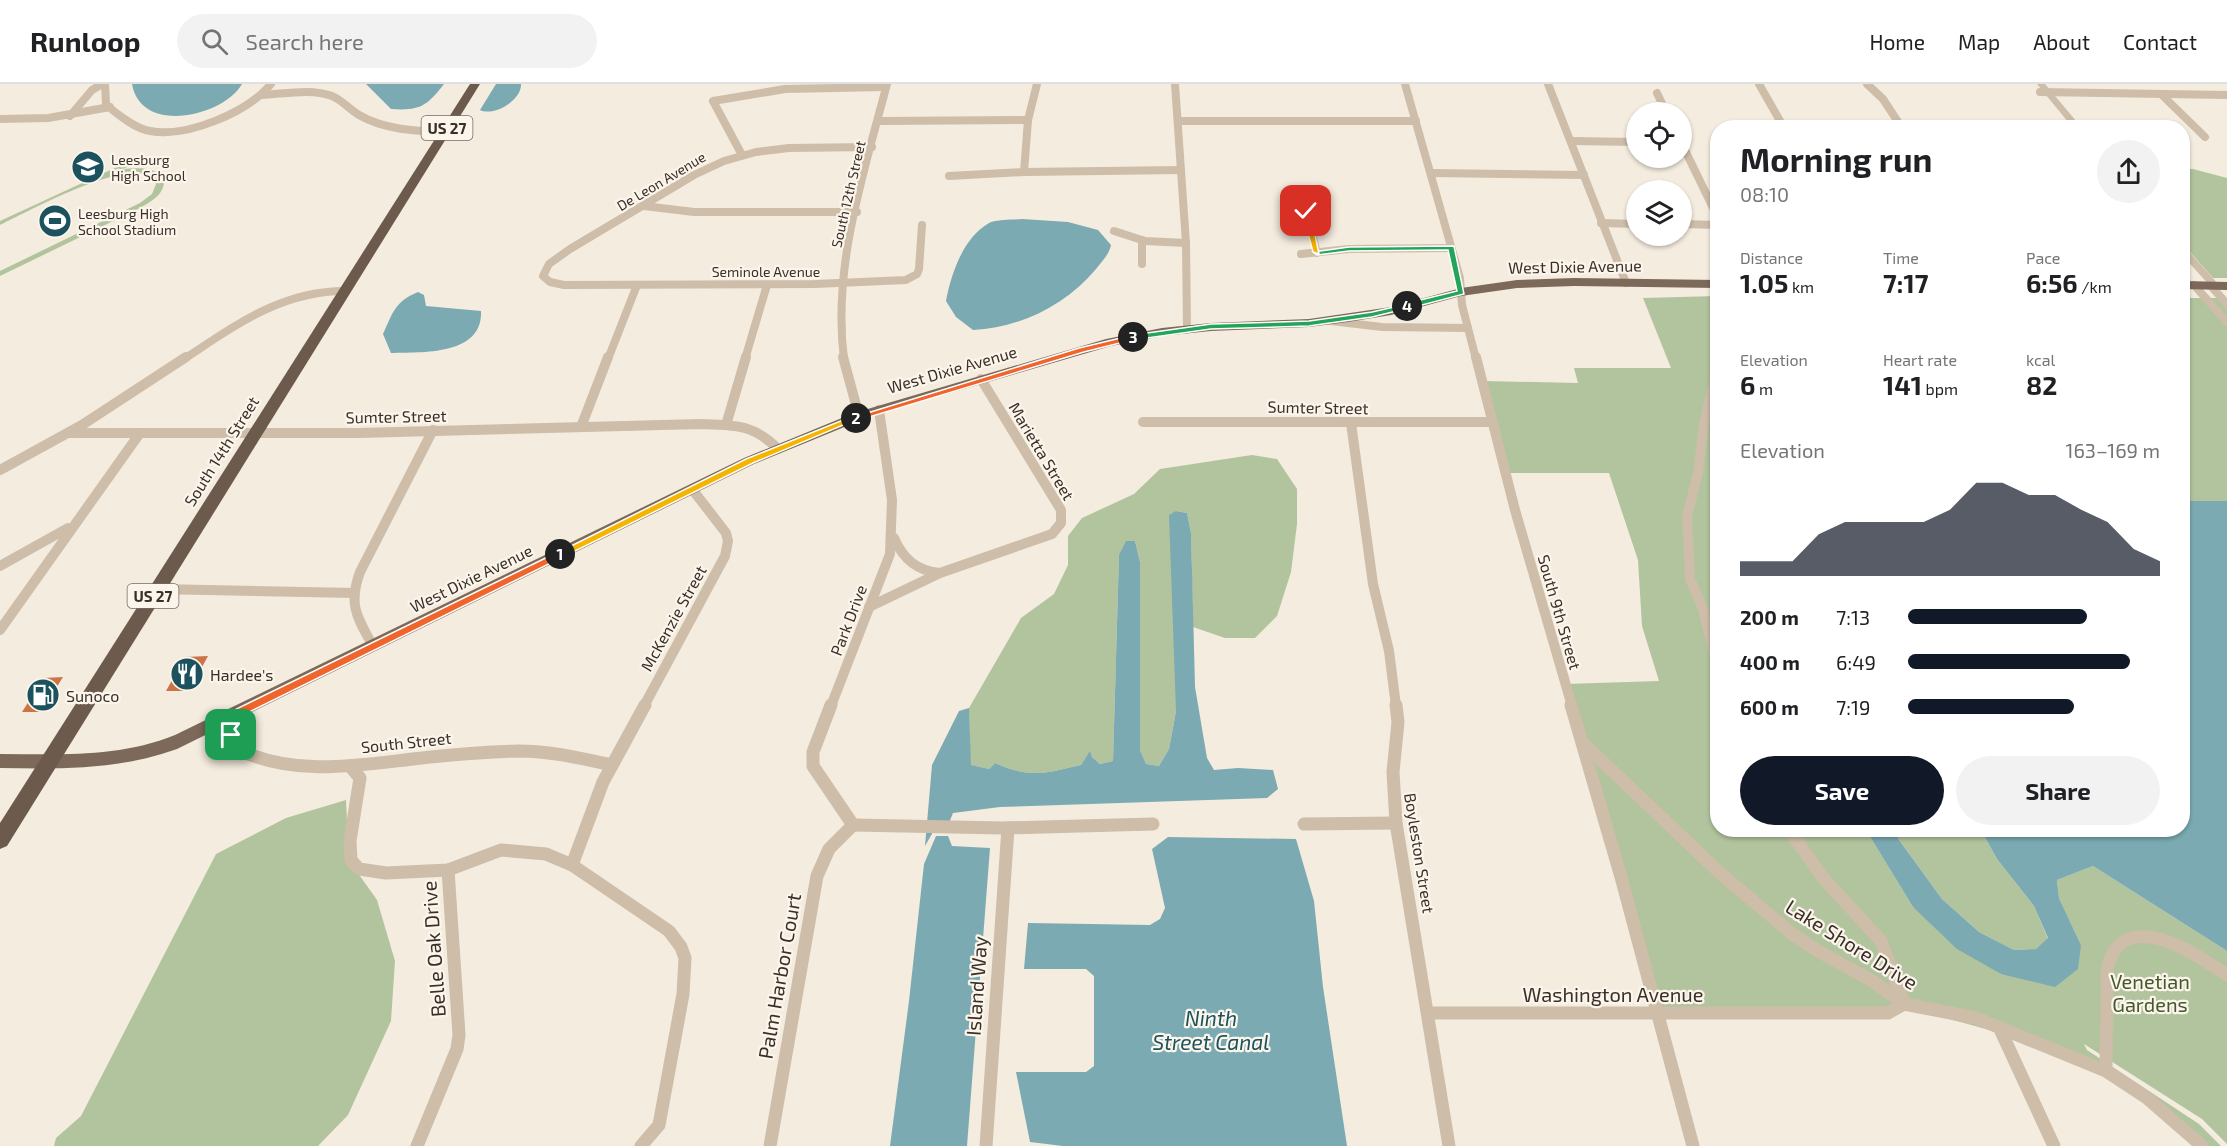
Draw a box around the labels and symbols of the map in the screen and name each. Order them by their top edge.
road number: US 27 [422,116,472,140]
street label: South 12th Street [827,139,869,249]
street label: De Leon Avenue [614,148,708,214]
school or university icon: Leesburg High School [70,149,106,185]
place label: Leesburg High School [111,151,187,184]
pin [1280,185,1331,236]
sports icon: Leesburg High School Stadium [37,203,73,239]
place label: Leesburg High School Stadium [78,205,176,238]
street label: West Dixie Avenue [1508,255,1642,277]
street label: Seminole Avenue [712,263,820,280]
pin: 4 [1392,291,1422,321]
pin: 3 [1118,322,1148,352]
street label: West Dixie Avenue [885,341,1019,397]
street label: South 14th Street [180,393,262,509]
street label: Sumter Street [1267,397,1369,417]
street label: Marietta Street [1005,399,1079,503]
pin: 2 [841,403,871,433]
street label: Sumter Street [345,406,447,426]
pin: 1 [545,539,575,569]
street label: West Dixie Avenue [407,540,535,616]
street label: South 9th Street [1535,552,1585,672]
street label: McKenzie Street [636,562,710,674]
street label: Park Drive [826,582,870,658]
road number: US 27 [128,584,178,608]
restaurant icon: Hardee's [169,656,205,692]
place label: Hardee's [210,665,273,684]
fuel station icon: Sunoco [25,677,61,713]
place label: Sunoco [66,686,119,705]
pin [205,709,256,760]
street label: South Street [360,728,452,756]
street label: Boyleston Street [1401,792,1439,914]
street label: Belle Oak Drive [416,880,450,1018]
street label: Palm Harbor Court [753,891,805,1061]
street label: Lake Shore Drive [1782,894,1922,994]
street label: Island Way [961,935,991,1037]
park label: Venetian Gardens [2110,969,2190,1016]
street label: Washington Avenue [1523,982,1703,1006]
water label: Ninth Street Canal [1152,1005,1270,1054]

